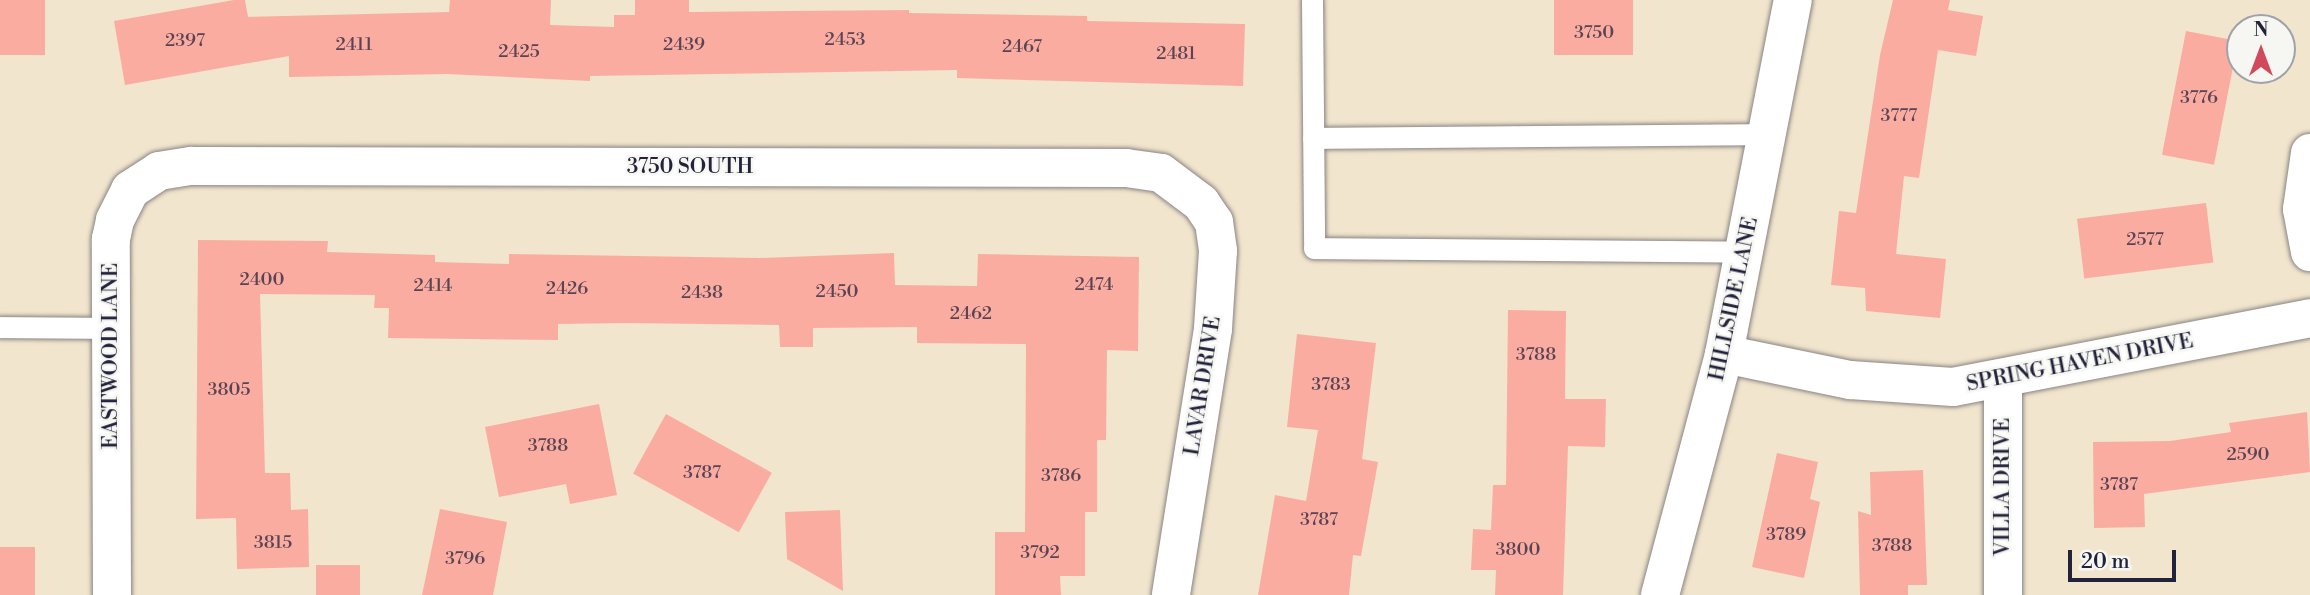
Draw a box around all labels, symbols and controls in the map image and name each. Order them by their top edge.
north arrow [2226,14,2296,84]
text: N [2253,18,2269,42]
house number: 3750 [1574,22,1614,44]
house number: 2453 [825,29,865,51]
house number: 2397 [165,30,205,52]
house number: 2411 [335,34,373,56]
house number: 2439 [663,34,705,56]
house number: 2467 [1002,36,1042,58]
house number: 2425 [498,41,540,63]
house number: 2481 [1156,43,1196,65]
house number: 3776 [2180,87,2218,109]
house number: 3777 [1881,105,1917,127]
street label: 3750 SOUTH [627,154,753,180]
street label: HILLSIDE LANE [1704,215,1764,383]
house number: 2577 [2126,229,2164,251]
street label: EASTWOOD LANE [98,263,124,449]
house number: 2400 [240,269,284,291]
house number: 2474 [1074,274,1114,296]
house number: 2414 [414,275,452,297]
house number: 2426 [546,278,588,300]
house number: 2450 [816,281,858,303]
house number: 2438 [681,282,723,304]
house number: 2462 [950,303,992,325]
street label: LAVAR DRIVE [1180,314,1226,458]
street label: SPRING HAVEN DRIVE [1964,329,2196,397]
house number: 3788 [1516,344,1556,366]
house number: 3783 [1311,374,1351,396]
house number: 3805 [208,379,250,401]
street label: VILLA DRIVE [1990,418,2016,556]
house number: 3788 [528,435,568,457]
house number: 2590 [2226,444,2270,466]
house number: 3787 [683,462,721,484]
house number: 3786 [1041,465,1081,487]
house number: 3787 [2100,474,2138,496]
house number: 3787 [1300,509,1338,531]
house number: 3789 [1766,524,1806,546]
house number: 3815 [254,532,292,554]
house number: 3788 [1872,535,1912,557]
scale bar [2072,536,2180,580]
house number: 3800 [1496,539,1540,561]
house number: 3792 [1020,542,1060,564]
house number: 3796 [445,548,485,570]
text: 20 m [2081,549,2130,575]

